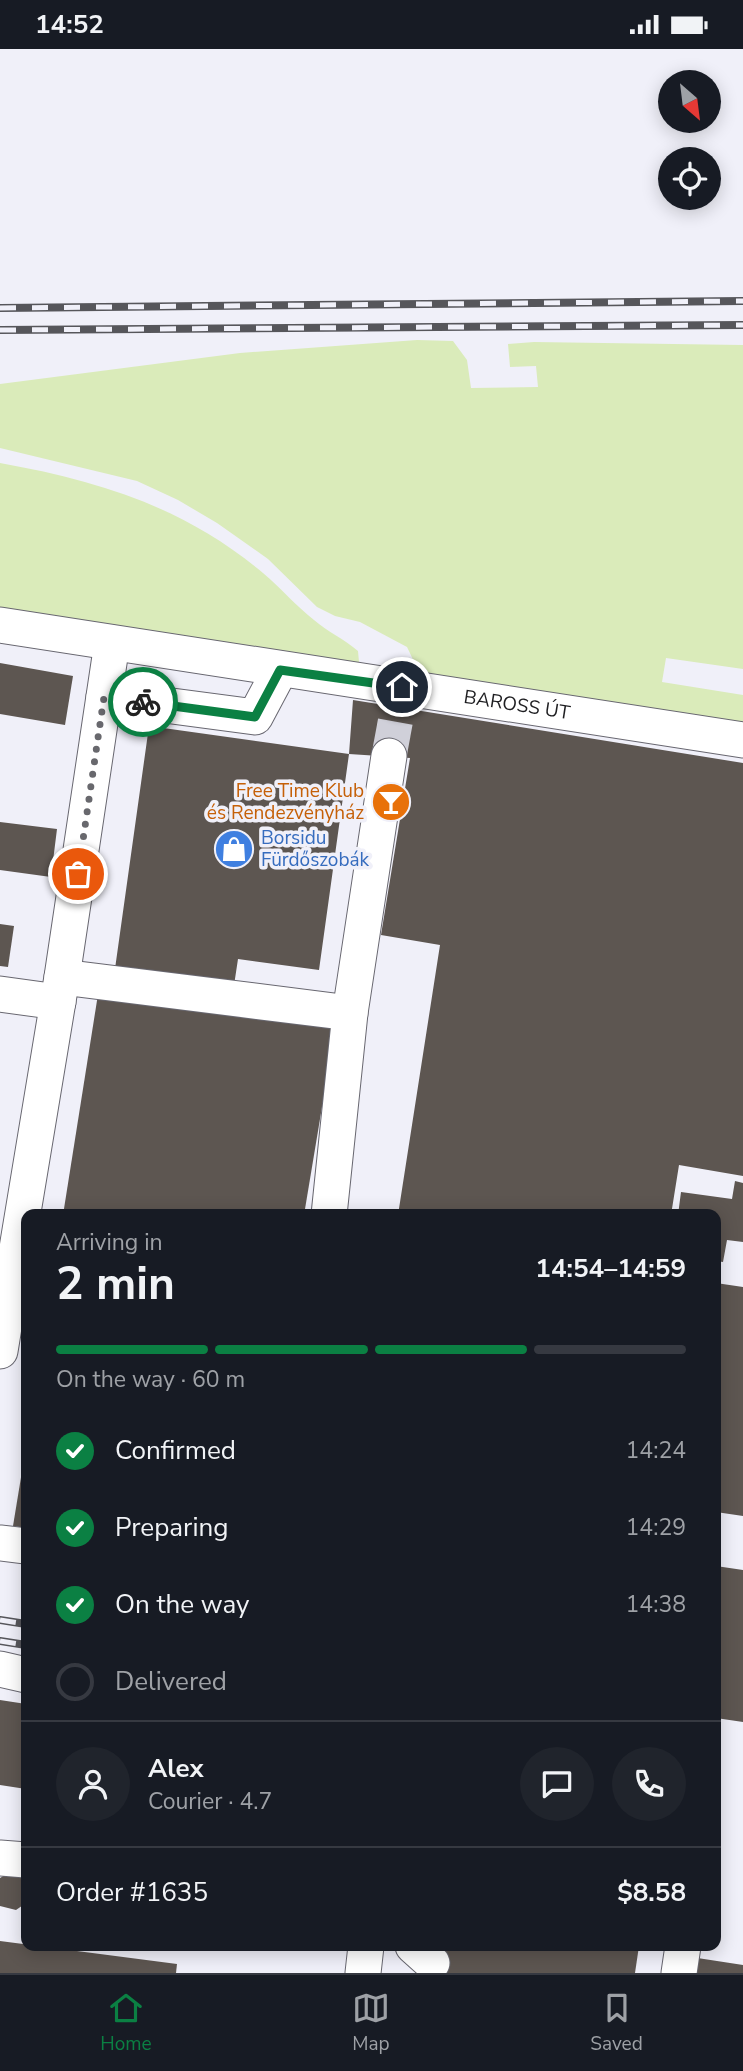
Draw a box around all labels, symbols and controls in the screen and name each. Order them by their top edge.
text: 14:52 [35,7,104,42]
north arrow [658,70,721,133]
map controls [658,70,721,210]
button: locate [658,147,721,210]
pin [372,657,432,717]
courier [108,667,178,737]
icon: home [383,668,421,706]
icon: bike [124,683,162,721]
street label: BAROSS ÚT [462,684,572,726]
place label: Free Time Klub és Rendezvényház [207,778,364,826]
bar icon: Free Time Klub és Rendezvényház [370,781,412,823]
place label: Borsidu Fürdőszobák [261,825,370,873]
shop icon: Borsidu Fürdőszobák [213,828,255,870]
pin [48,844,108,904]
icon: bag [59,855,97,893]
text: Arriving in [56,1227,163,1258]
text: 14:54–14:59 [535,1251,686,1286]
text: 2 min [56,1252,175,1315]
text: On the way · 60 m [56,1364,245,1395]
icon: check [56,1432,94,1470]
text: Confirmed [115,1433,236,1468]
text: 14:24 [626,1435,686,1466]
icon: check [56,1509,94,1547]
text: Preparing [115,1510,228,1545]
text: 14:29 [626,1512,686,1543]
icon: check [56,1586,94,1624]
text: On the way [115,1587,249,1622]
text: 14:38 [626,1589,686,1620]
text: Delivered [115,1664,227,1699]
button: person [56,1747,130,1821]
button: chat [520,1747,594,1821]
button: phone [612,1747,686,1821]
text: Alex [148,1751,204,1786]
text: Courier · 4.7 [148,1786,272,1817]
text: Order #1635 [56,1875,208,1910]
text: $8.58 [617,1875,686,1910]
tab: Home [100,1989,152,2057]
tab: Map [352,1989,390,2057]
tab: Saved [590,1989,643,2057]

